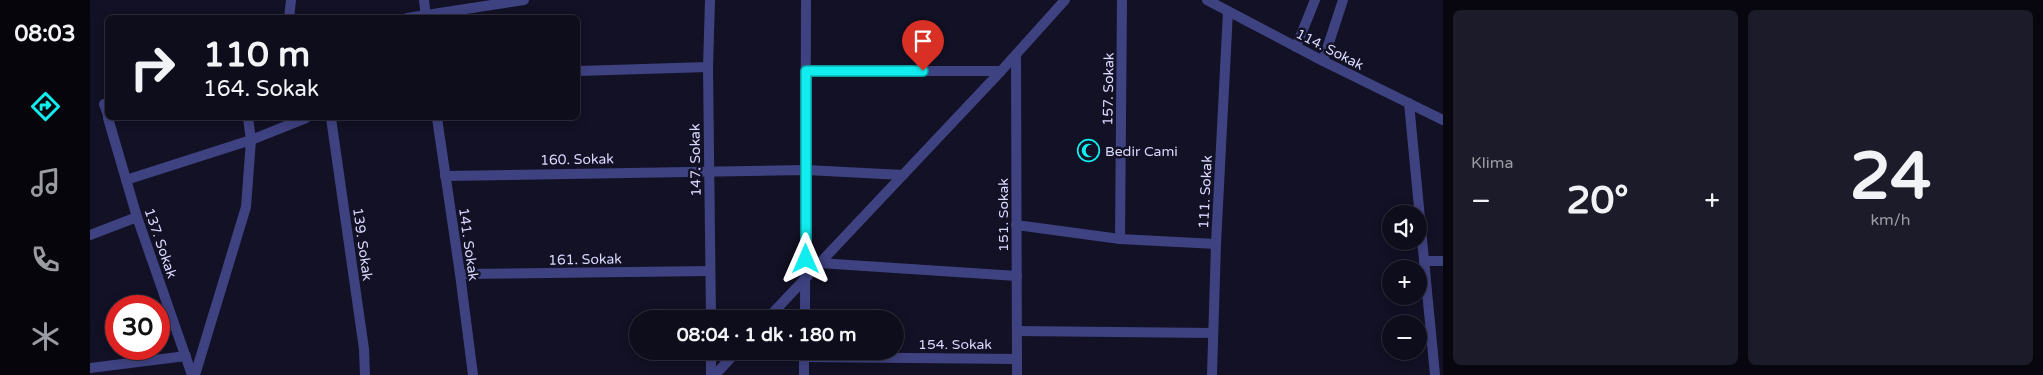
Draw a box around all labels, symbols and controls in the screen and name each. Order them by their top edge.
pin [902,20,944,71]
text: 08:03 [15,21,75,47]
street label: 114. Sokak [1293,25,1367,74]
icon: arrive [909,27,937,55]
text: 110 m [203,34,310,76]
icon: right [120,35,185,100]
street label: 157. Sokak [1099,52,1118,126]
text: 164. Sokak [203,76,319,102]
icon: directions [28,89,63,124]
street label: 147. Sokak [686,123,705,197]
text: 24 [1850,138,1931,217]
mosque icon: Bedir Cami [1077,139,1101,163]
place label: Bedir Cami [1105,143,1178,160]
street label: 160. Sokak [540,150,614,169]
text: Klima [1471,153,1513,173]
street label: 111. Sokak [1195,154,1216,229]
icon: music [28,165,63,200]
street label: 151. Sokak [995,178,1012,252]
text: 20° [1567,178,1629,224]
text: − [1471,184,1491,218]
text: + [1704,184,1720,218]
map controls [1382,205,1427,360]
button: sound [1382,205,1427,250]
street label: 137. Sokak [141,206,181,281]
street label: 139. Sokak [349,206,376,282]
street label: 141. Sokak [455,206,482,282]
text: km/h [1870,210,1911,230]
position arrow [779,232,831,284]
icon: phone [28,242,63,277]
street label: 161. Sokak [548,250,622,269]
button: + [1382,260,1427,305]
speed limit sign: 30 [105,295,170,360]
button: − [1382,315,1427,360]
icon: climate [28,319,63,354]
text: 08:04 · 1 dk · 180 m [677,324,856,346]
street label: 154. Sokak [918,336,992,353]

